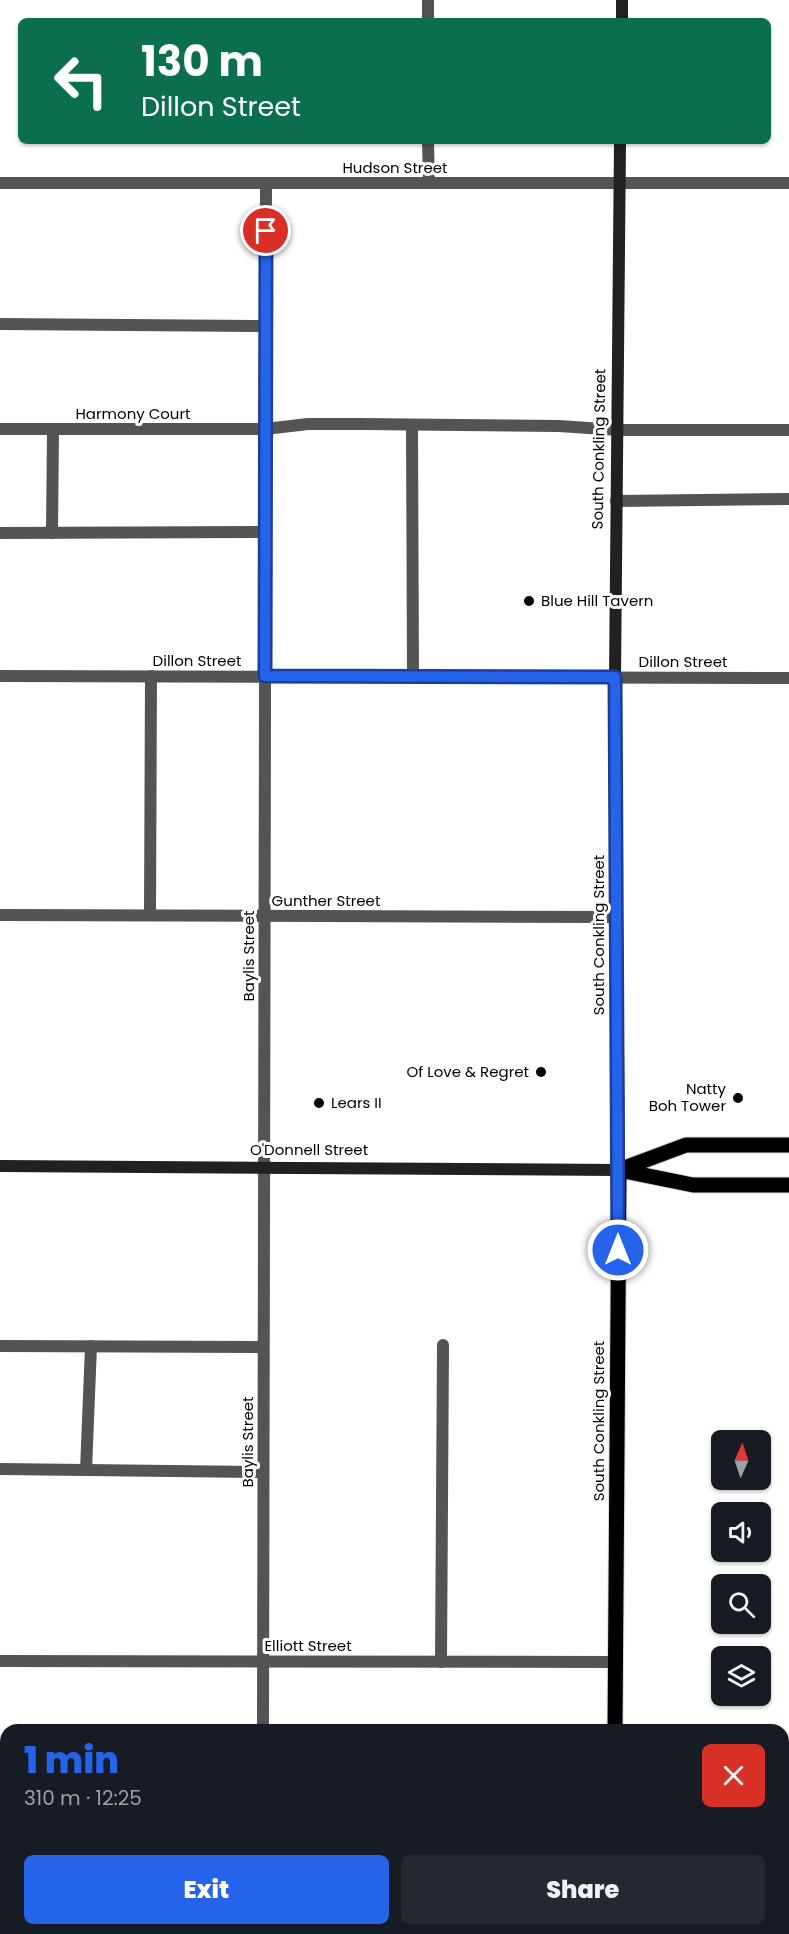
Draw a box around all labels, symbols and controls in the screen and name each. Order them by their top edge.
text: 130 m [141,32,263,91]
icon: left [42,42,120,120]
text: Dillon Street [141,88,301,125]
street label: Hudson Street [342,157,448,178]
pin [240,205,291,256]
icon: arrive [249,214,282,247]
street label: South Conkling Street [587,369,610,529]
street label: Harmony Court [75,403,191,424]
place label: Blue Hill Tavern [541,590,653,611]
marker: Blue Hill Tavern [522,594,536,608]
street label: Dillon Street [153,650,241,671]
street label: Dillon Street [639,651,727,672]
street label: South Conkling Street [588,855,609,1015]
street label: Gunther Street [272,890,380,911]
street label: Baylis Street [238,911,259,1001]
place label: Of Love & Regret [406,1061,529,1082]
marker: Of Love & Regret [534,1065,548,1079]
place label: Natty Boh Tower [649,1078,727,1116]
marker: Natty Boh Tower [731,1091,745,1105]
place label: Lears II [331,1092,382,1113]
marker: Lears II [312,1096,326,1110]
street label: O'Donnell Street [250,1139,368,1160]
position arrow [586,1218,650,1282]
street label: South Conkling Street [588,1341,609,1501]
street label: Baylis Street [237,1397,258,1487]
north arrow [711,1430,771,1490]
map controls [711,1430,771,1706]
button: sound [711,1502,771,1562]
button: search [711,1574,771,1634]
street label: Elliott Street [264,1635,352,1656]
button: layers [711,1646,771,1706]
text: 1 min [24,1735,119,1786]
button: close [702,1744,765,1807]
text: 310 m · 12:25 [24,1784,142,1812]
button: Exit [24,1855,389,1924]
button: Share [401,1855,765,1924]

